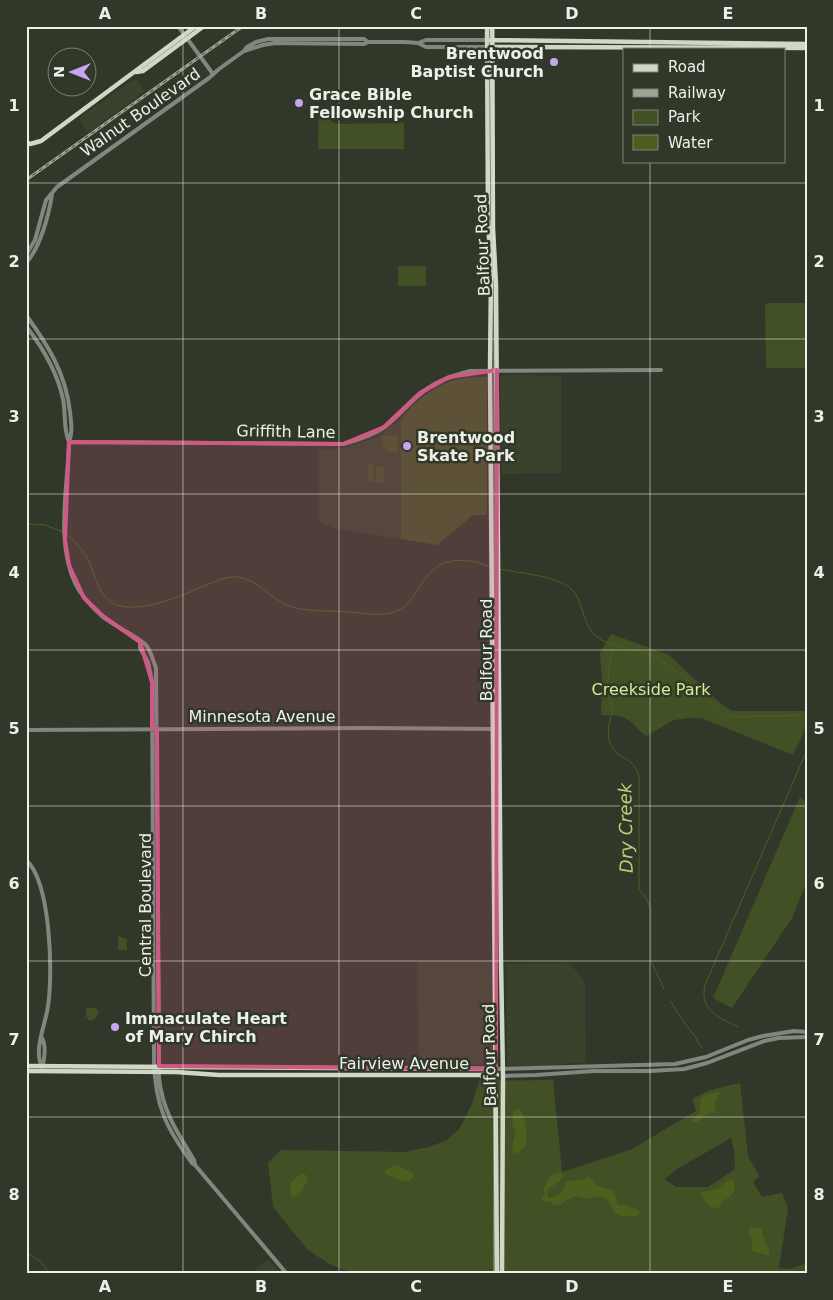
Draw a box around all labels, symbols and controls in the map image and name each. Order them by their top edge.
text: A [99,4,112,23]
text: B [255,4,267,23]
text: C [410,4,422,23]
text: D [565,4,579,23]
text: E [723,4,733,23]
place label: Brentwood Baptist Church [410,44,544,81]
north arrow [48,48,98,98]
legend [623,48,786,162]
marker: Brentwood Baptist Church [548,56,560,68]
text: Road [668,58,706,76]
street label: Walnut Boulevard [77,64,204,161]
text: N [51,66,67,78]
text: Railway [668,84,726,102]
place label: Grace Bible Fellowship Church [309,85,474,122]
text: 1 [8,96,20,115]
text: 1 [813,96,825,115]
marker: Grace Bible Fellowship Church [293,97,305,109]
text: Park [668,108,701,126]
text: Water [668,134,713,152]
street label: Balfour Road [471,193,494,297]
text: 2 [8,252,20,271]
text: 2 [813,252,825,271]
text: 3 [8,407,20,426]
text: 3 [813,407,825,426]
street label: Griffith Lane [236,421,336,442]
place label: Brentwood Skate Park [417,428,515,465]
marker: Brentwood Skate Park [401,440,413,452]
text: 4 [8,563,20,582]
text: 4 [813,563,825,582]
street label: Balfour Road [477,599,496,701]
park label: Creekside Park [592,680,711,699]
street label: Minnesota Avenue [188,707,336,726]
text: 5 [8,719,20,738]
text: 5 [813,719,825,738]
water label: Dry Creek [614,781,637,873]
street label: Central Boulevard [136,833,155,977]
text: 6 [8,874,20,893]
text: 6 [813,874,825,893]
street label: Balfour Road [479,1004,500,1106]
place label: Immaculate Heart of Mary Chirch [125,1009,287,1046]
marker: Immaculate Heart of Mary Chirch [109,1021,121,1033]
text: 7 [8,1030,20,1049]
text: 7 [813,1030,825,1049]
street label: Fairview Avenue [339,1054,469,1073]
text: 8 [8,1185,20,1204]
text: 8 [813,1185,825,1204]
text: A [99,1277,112,1296]
text: B [255,1277,267,1296]
text: C [410,1277,422,1296]
text: D [565,1277,579,1296]
text: E [723,1277,733,1296]

